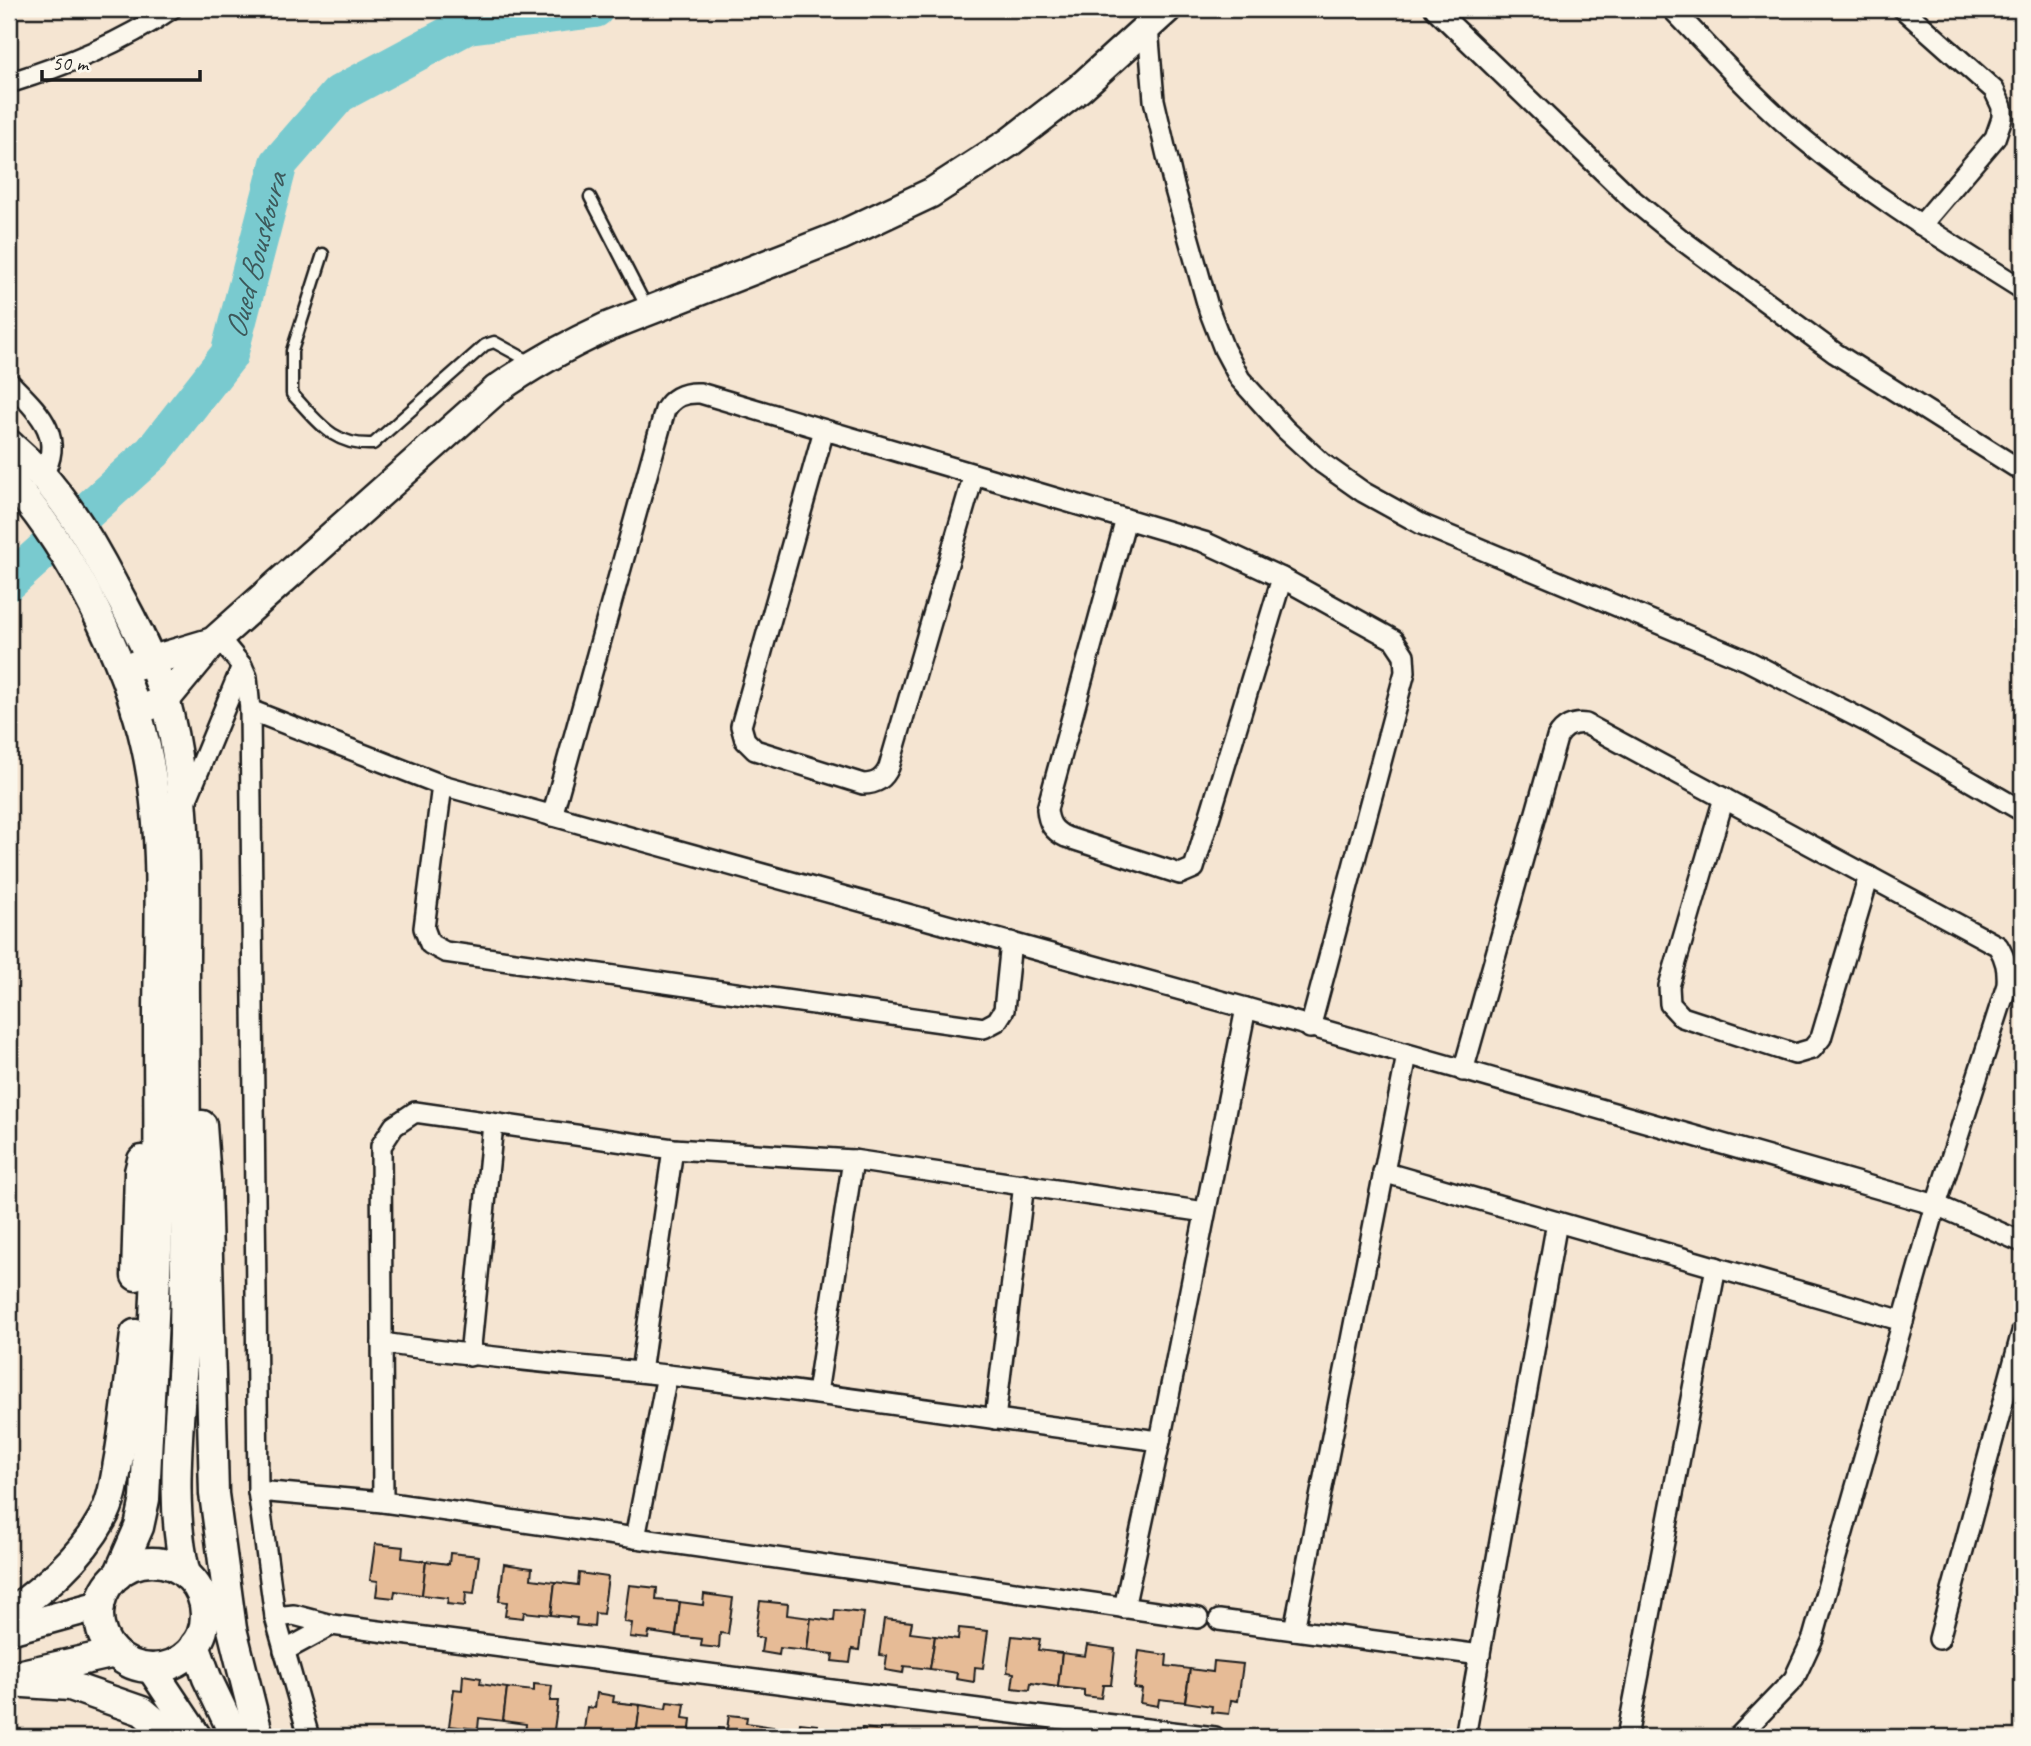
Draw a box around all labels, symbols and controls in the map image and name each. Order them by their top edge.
scale bar [42,38,200,82]
text: 50 m [52,50,90,76]
water label: Oued Bouskoura [214,166,297,343]

